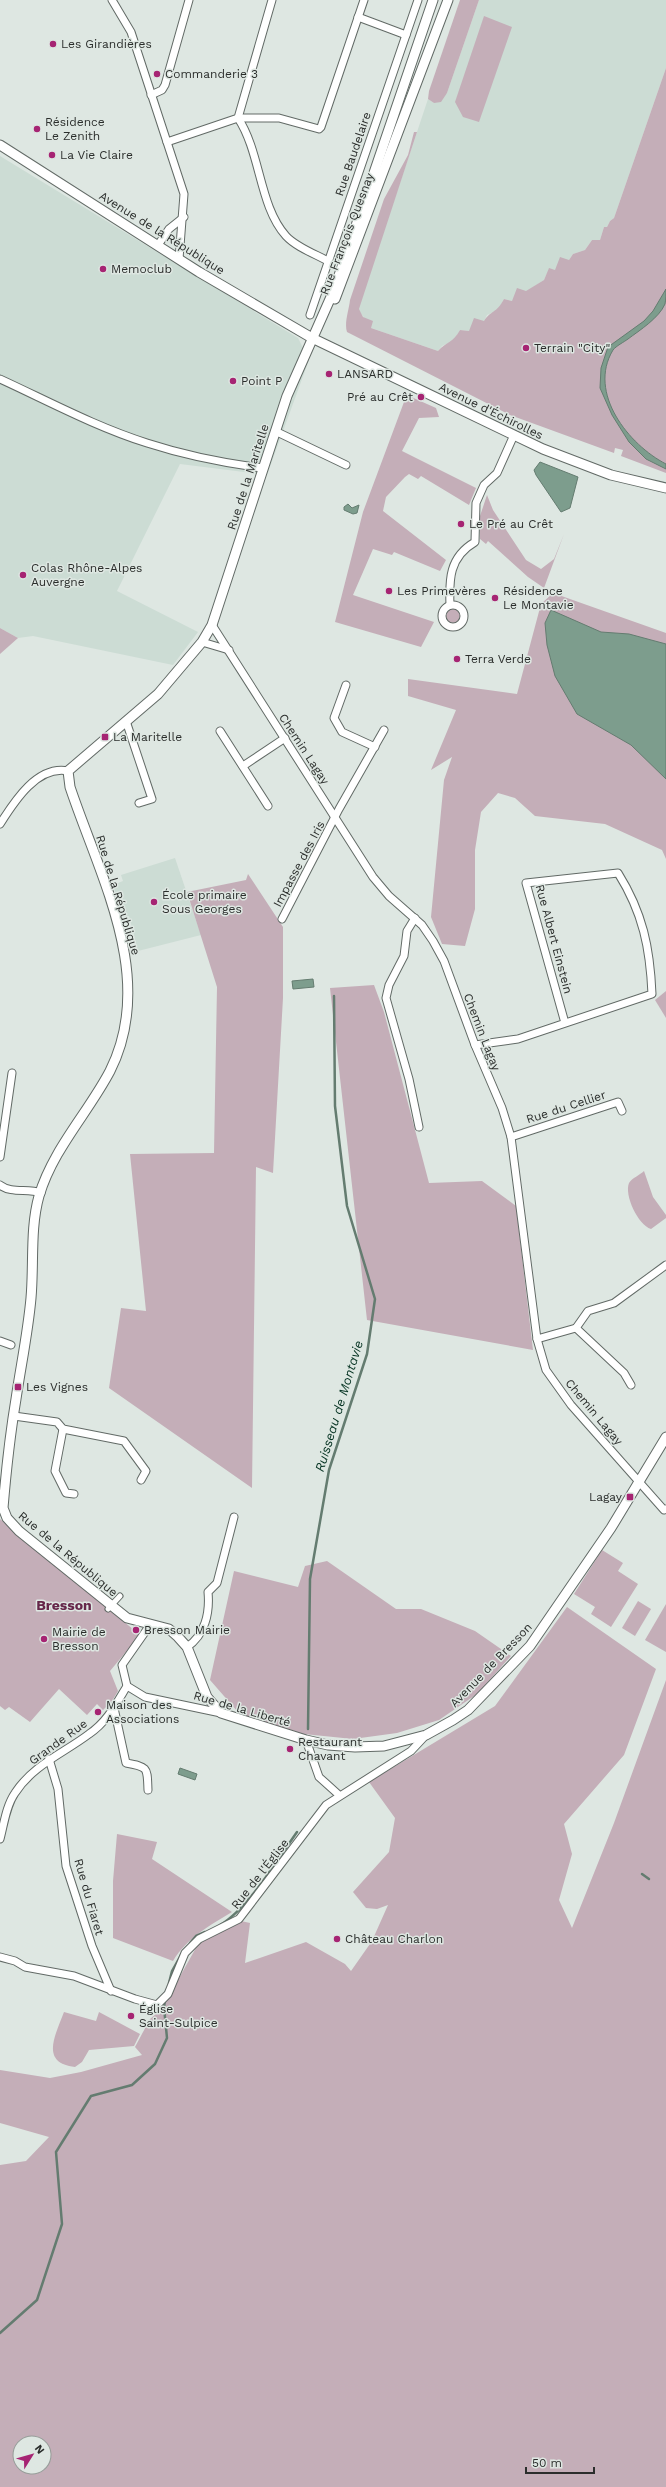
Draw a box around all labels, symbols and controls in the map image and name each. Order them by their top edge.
place label: Les Girandières [61,37,152,51]
marker: Les Girandières [48,39,58,49]
place label: Commanderie 3 [165,67,258,81]
marker: Commanderie 3 [152,69,162,79]
street label: Rue Baudelaire [332,110,374,198]
place label: Résidence Le Zenith [45,115,105,143]
marker: Résidence Le Zenith [32,124,42,134]
place label: La Vie Claire [60,148,133,162]
marker: La Vie Claire [47,150,57,160]
street label: Rue François Quesnay [317,170,377,297]
street label: Avenue de la République [97,189,227,277]
place label: Memoclub [111,262,172,276]
marker: Memoclub [98,264,108,274]
place label: Terrain "City" [534,341,610,355]
marker: Terrain "City" [521,343,531,353]
place label: LANSARD [337,367,393,381]
marker: LANSARD [324,369,334,379]
place label: Point P [241,374,282,388]
marker: Point P [228,376,238,386]
street label: Avenue d'Échirolles [437,380,545,442]
place label: Pré au Crêt [347,390,413,404]
marker: Pré au Crêt [416,392,426,402]
street label: Rue de la Maritelle [224,422,272,532]
place label: Le Pré au Crêt [469,517,553,531]
marker: Le Pré au Crêt [456,519,466,529]
place label: Colas Rhône-Alpes Auvergne [31,561,142,589]
marker: Colas Rhône-Alpes Auvergne [18,570,28,580]
place label: Les Primevères [397,584,486,598]
place label: Résidence Le Montavie [503,584,574,612]
marker: Les Primevères [384,586,394,596]
marker: Résidence Le Montavie [490,593,500,603]
place label: Terra Verde [465,652,531,666]
marker: Terra Verde [452,654,462,664]
street label: Chemin Lagay [276,711,333,788]
place label: La Maritelle [113,730,182,744]
marker: La Maritelle [100,732,110,742]
street label: Impasse des Iris [270,818,328,910]
street label: Rue de la République [93,833,143,957]
street label: Rue Albert Einstein [533,883,575,995]
place label: École primaire Sous Georges [162,888,247,916]
marker: École primaire Sous Georges [149,897,159,907]
street label: Chemin Lagay [461,991,503,1073]
street label: Rue du Cellier [524,1088,608,1126]
water label: Ruisseau de Montavie [312,1339,366,1473]
street label: Chemin Lagay [562,1376,626,1448]
place label: Les Vignes [26,1380,88,1394]
marker: Les Vignes [13,1382,23,1392]
place label: Lagay [589,1490,623,1504]
marker: Lagay [625,1492,635,1502]
street label: Rue de la République [16,1508,120,1600]
district label: Bresson [36,1597,92,1613]
street label: Avenue de Bresson [447,1620,535,1710]
place label: Bresson Mairie [144,1623,230,1637]
place label: Mairie de Bresson [52,1625,106,1653]
marker: Bresson Mairie [131,1625,141,1635]
marker: Mairie de Bresson [39,1634,49,1644]
street label: Rue de la Liberté [192,1688,292,1730]
place label: Maison des Associations [106,1698,179,1726]
marker: Maison des Associations [93,1707,103,1717]
street label: Grande Rue [26,1716,90,1768]
place label: Restaurant Chavant [298,1735,362,1763]
marker: Restaurant Chavant [285,1744,295,1754]
street label: Rue de l'Église [228,1836,292,1912]
street label: Rue du Fiaret [71,1857,107,1937]
place label: Château Charlon [345,1932,443,1946]
marker: Château Charlon [332,1934,342,1944]
place label: Église Saint-Sulpice [139,2002,218,2030]
marker: Église Saint-Sulpice [126,2011,136,2021]
north arrow [12,2435,52,2475]
text: N [32,2442,47,2456]
scale bar [526,2449,594,2475]
text: 50 m [532,2456,562,2470]

